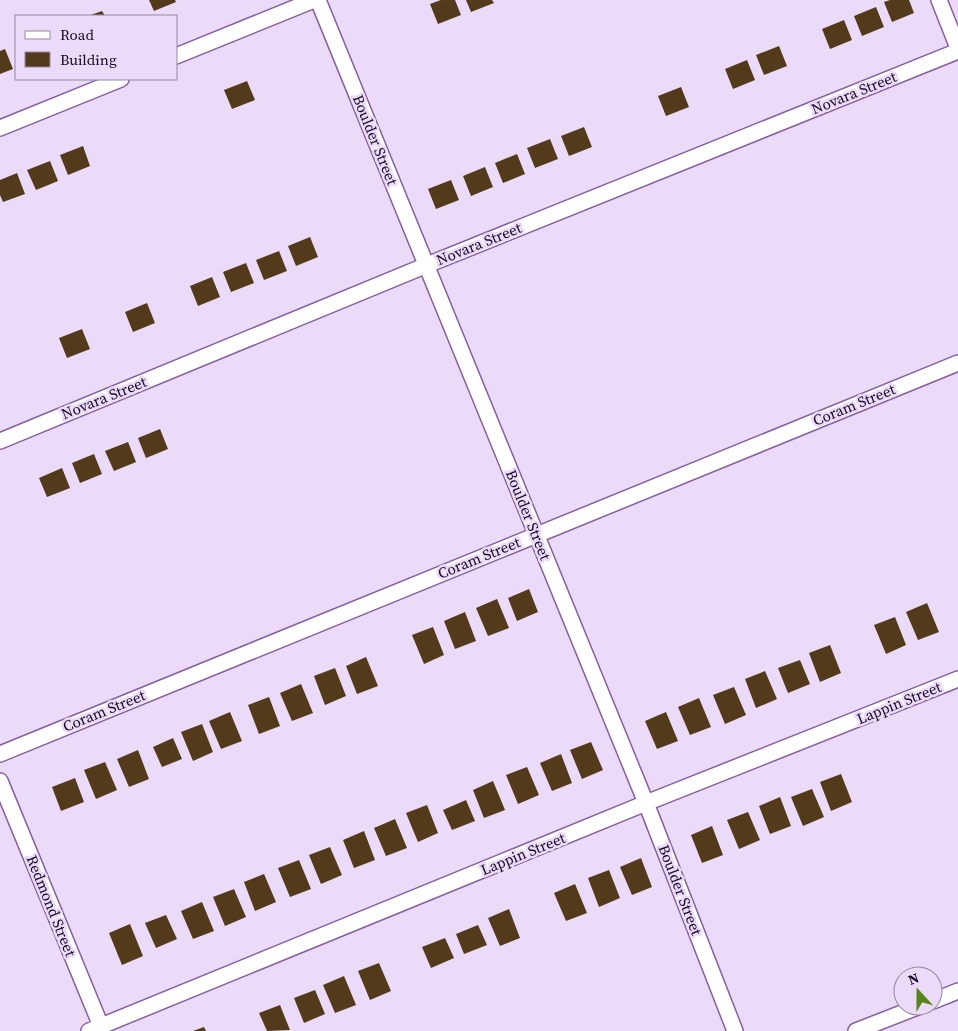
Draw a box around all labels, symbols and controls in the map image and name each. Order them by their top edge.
legend [15,15,178,80]
text: Road [60,24,94,45]
text: Building [60,49,117,70]
street label: Novara Street [808,66,900,119]
street label: Boulder Street [348,92,403,188]
street label: Novara Street [433,217,525,270]
street label: Novara Street [58,371,150,424]
street label: Coram Street [809,378,898,431]
street label: Boulder Street [501,467,556,563]
street label: Coram Street [434,531,523,584]
street label: Lappin Street [853,676,944,729]
street label: Coram Street [59,684,148,737]
street label: Lappin Street [477,827,568,880]
street label: Boulder Street [654,841,707,938]
street label: Redmond Street [22,852,81,960]
north arrow [893,966,943,1016]
text: N [905,968,922,990]

